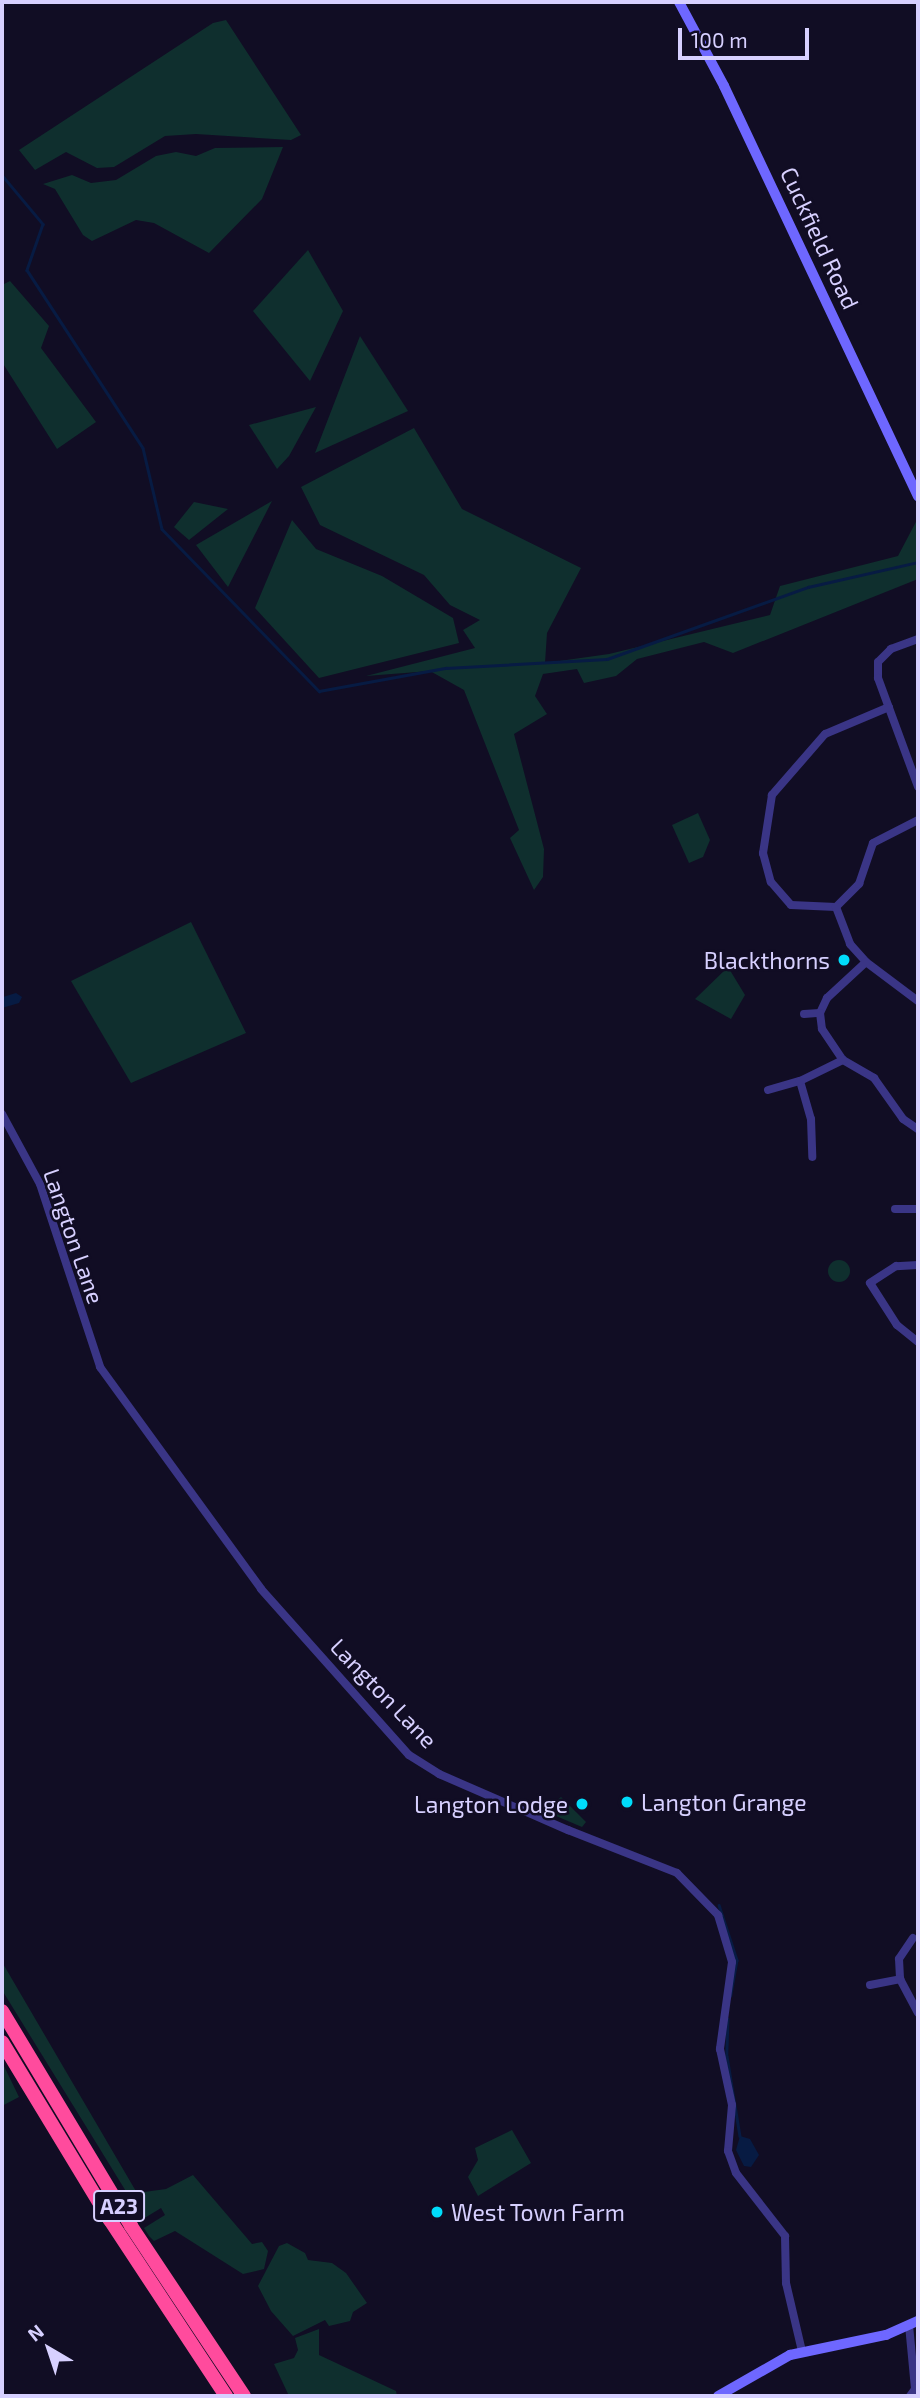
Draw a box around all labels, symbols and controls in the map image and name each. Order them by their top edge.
scale bar [682,14,813,58]
text: 100 m [691,27,748,52]
street label: Cuckfield Road [775,163,865,313]
place label: Blackthorns [704,946,830,974]
marker: Blackthorns [836,952,852,968]
street label: Langton Lane [38,1165,110,1307]
street label: Langton Lane [325,1633,443,1753]
place label: Langton Grange [641,1788,807,1816]
place label: Langton Lodge [414,1790,568,1818]
marker: Langton Grange [619,1794,635,1810]
marker: Langton Lodge [574,1796,590,1812]
road number: A23 [93,2188,145,2224]
place label: West Town Farm [451,2198,625,2226]
marker: West Town Farm [429,2204,445,2220]
north arrow [14,2314,84,2384]
text: N [23,2319,48,2346]

